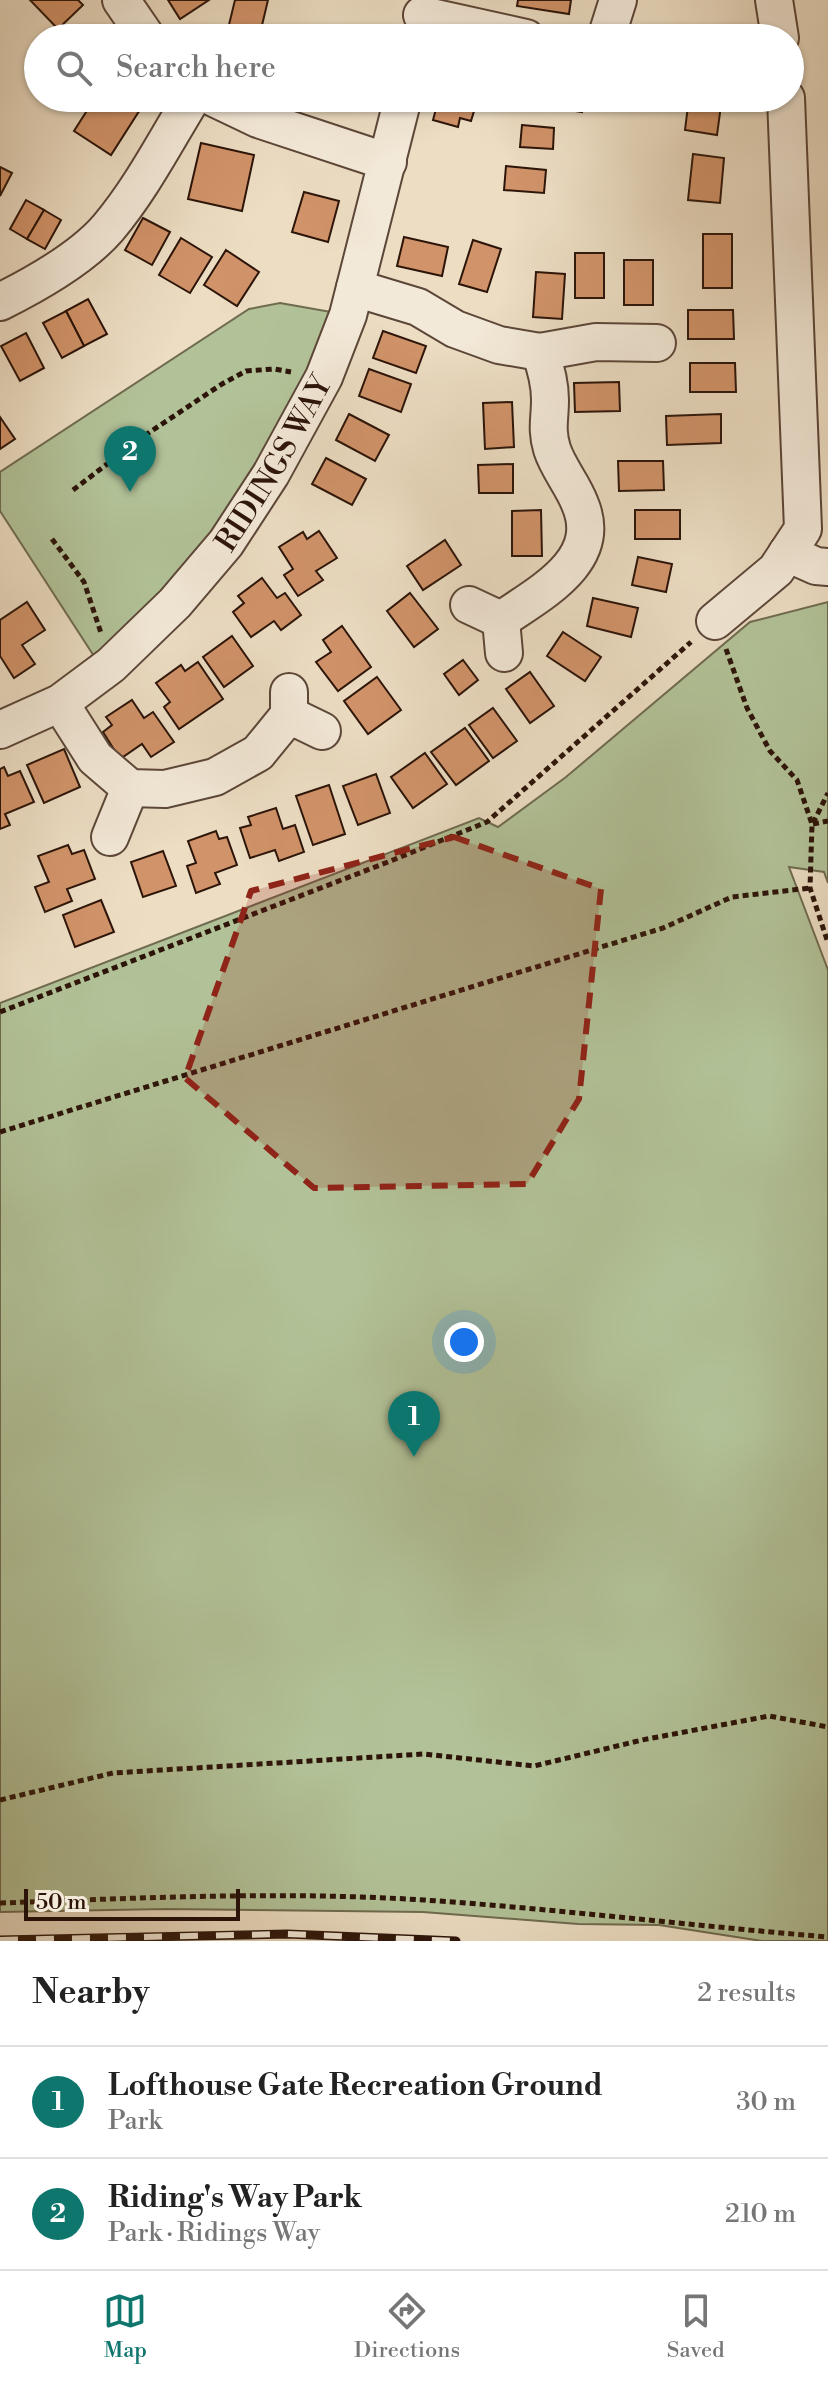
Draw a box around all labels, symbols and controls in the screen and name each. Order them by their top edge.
search box [24,24,804,112]
icon: search [52,46,96,90]
text: Search here [116,49,276,87]
street label: RIDINGS WAY [207,368,342,559]
pin: 2 [104,426,156,492]
your location [444,1322,484,1362]
pin: 1 [388,1391,440,1457]
scale bar [24,1885,240,1921]
text: 50 m [36,1889,87,1916]
text: Nearby [32,1972,150,2014]
text: 2 results [697,1977,796,2009]
text: Lofthouse Gate Recreation Ground [108,2067,603,2105]
text: 1 [52,2086,64,2118]
text: 30 m [736,2086,796,2118]
text: Park [108,2105,162,2137]
text: Riding's Way Park [108,2179,362,2217]
text: 2 [50,2198,66,2230]
text: 210 m [725,2198,796,2230]
text: Park · Ridings Way [108,2217,320,2249]
tab: Map [103,2289,147,2364]
tab: Directions [354,2289,460,2364]
tab: Saved [667,2289,725,2364]

